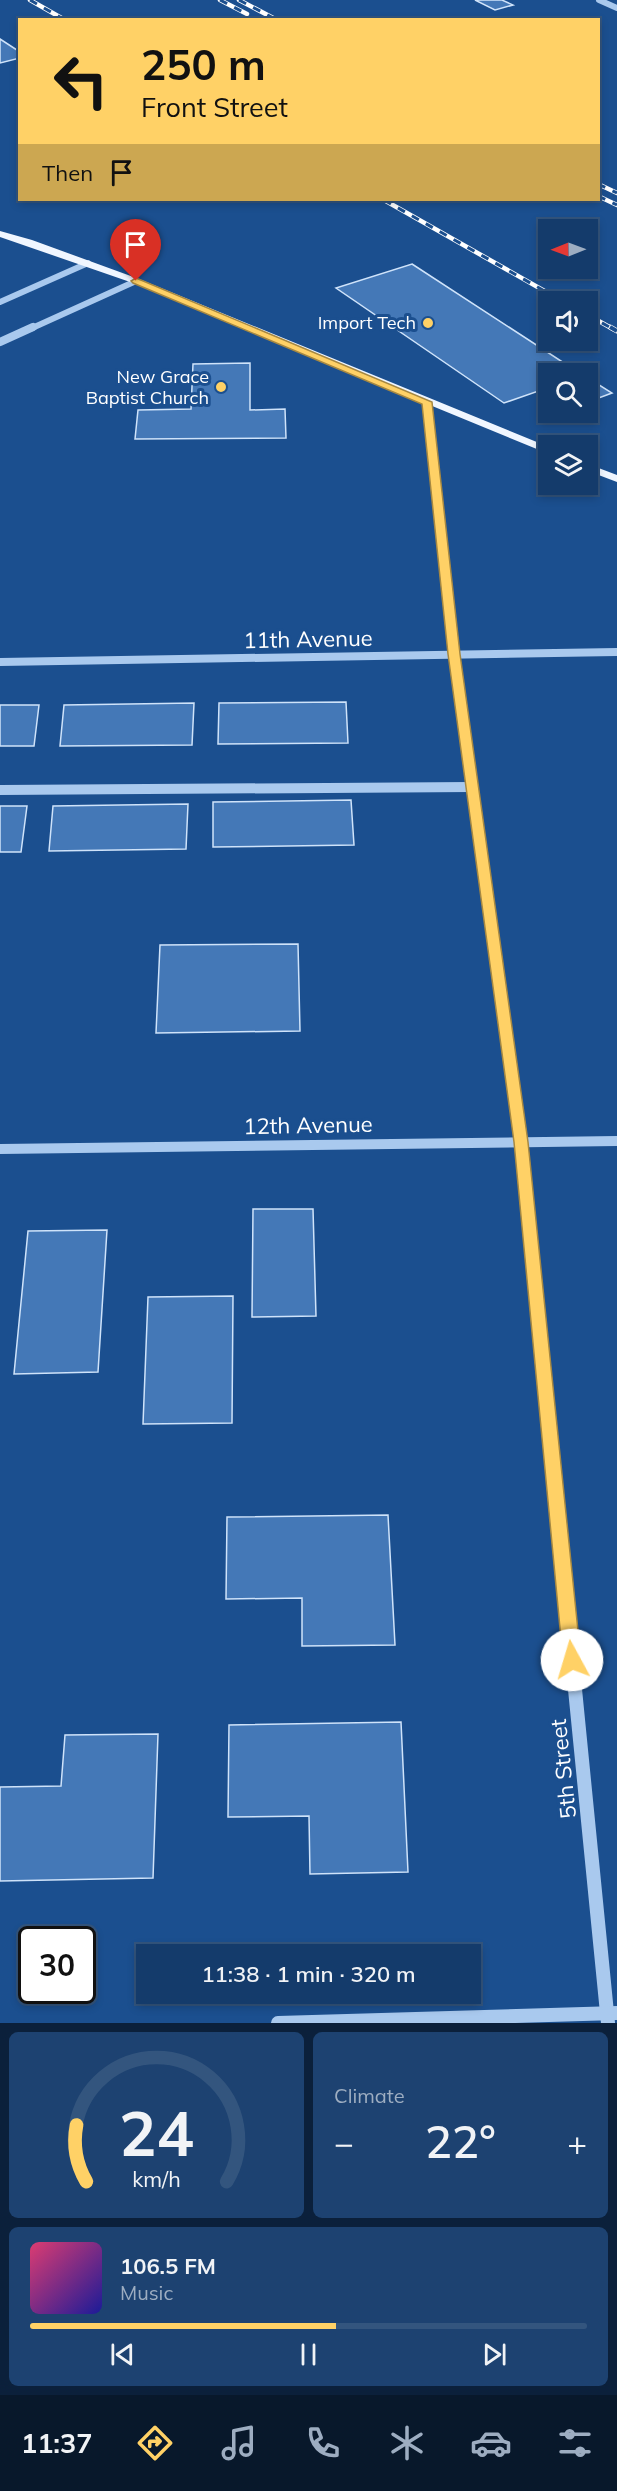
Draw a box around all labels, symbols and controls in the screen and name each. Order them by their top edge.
text: 250 m [141,38,266,91]
icon: left [42,42,120,120]
text: Front Street [141,90,288,124]
icon: arrive [105,156,138,189]
text: Then [42,159,93,187]
pin [110,219,161,281]
north arrow [538,219,598,279]
map controls [538,219,598,495]
icon: arrive [119,228,152,261]
button: sound [538,291,598,351]
place label: Import Tech [318,311,416,334]
marker: Import Tech [421,316,435,330]
button: search [538,363,598,423]
place label: New Grace Baptist Church [86,365,209,409]
marker: New Grace Baptist Church [214,380,228,394]
button: layers [538,435,598,495]
street label: 11th Avenue [243,624,373,654]
street label: 12th Avenue [243,1110,373,1140]
position arrow [540,1628,604,1692]
street label: 5th Street [544,1717,582,1820]
speed limit sign: 30 [18,1926,96,2004]
text: 11:38 · 1 min · 320 m [201,1960,416,1988]
text: Climate [334,2083,405,2108]
text: 24 [119,2093,194,2172]
text: 22° [425,2113,496,2169]
text: − [334,2122,354,2163]
text: + [567,2122,587,2163]
text: km/h [132,2165,181,2192]
text: 106.5 FM [120,2252,216,2280]
text: Music [120,2280,173,2305]
icon: previous [106,2338,139,2371]
icon: pause [292,2338,325,2371]
icon: next [478,2338,511,2371]
icon: directions [134,2422,176,2464]
icon: music [218,2422,260,2464]
icon: phone [302,2422,344,2464]
icon: climate [386,2422,428,2464]
icon: car [470,2422,512,2464]
icon: filters [554,2422,596,2464]
text: 11:37 [21,2426,92,2460]

